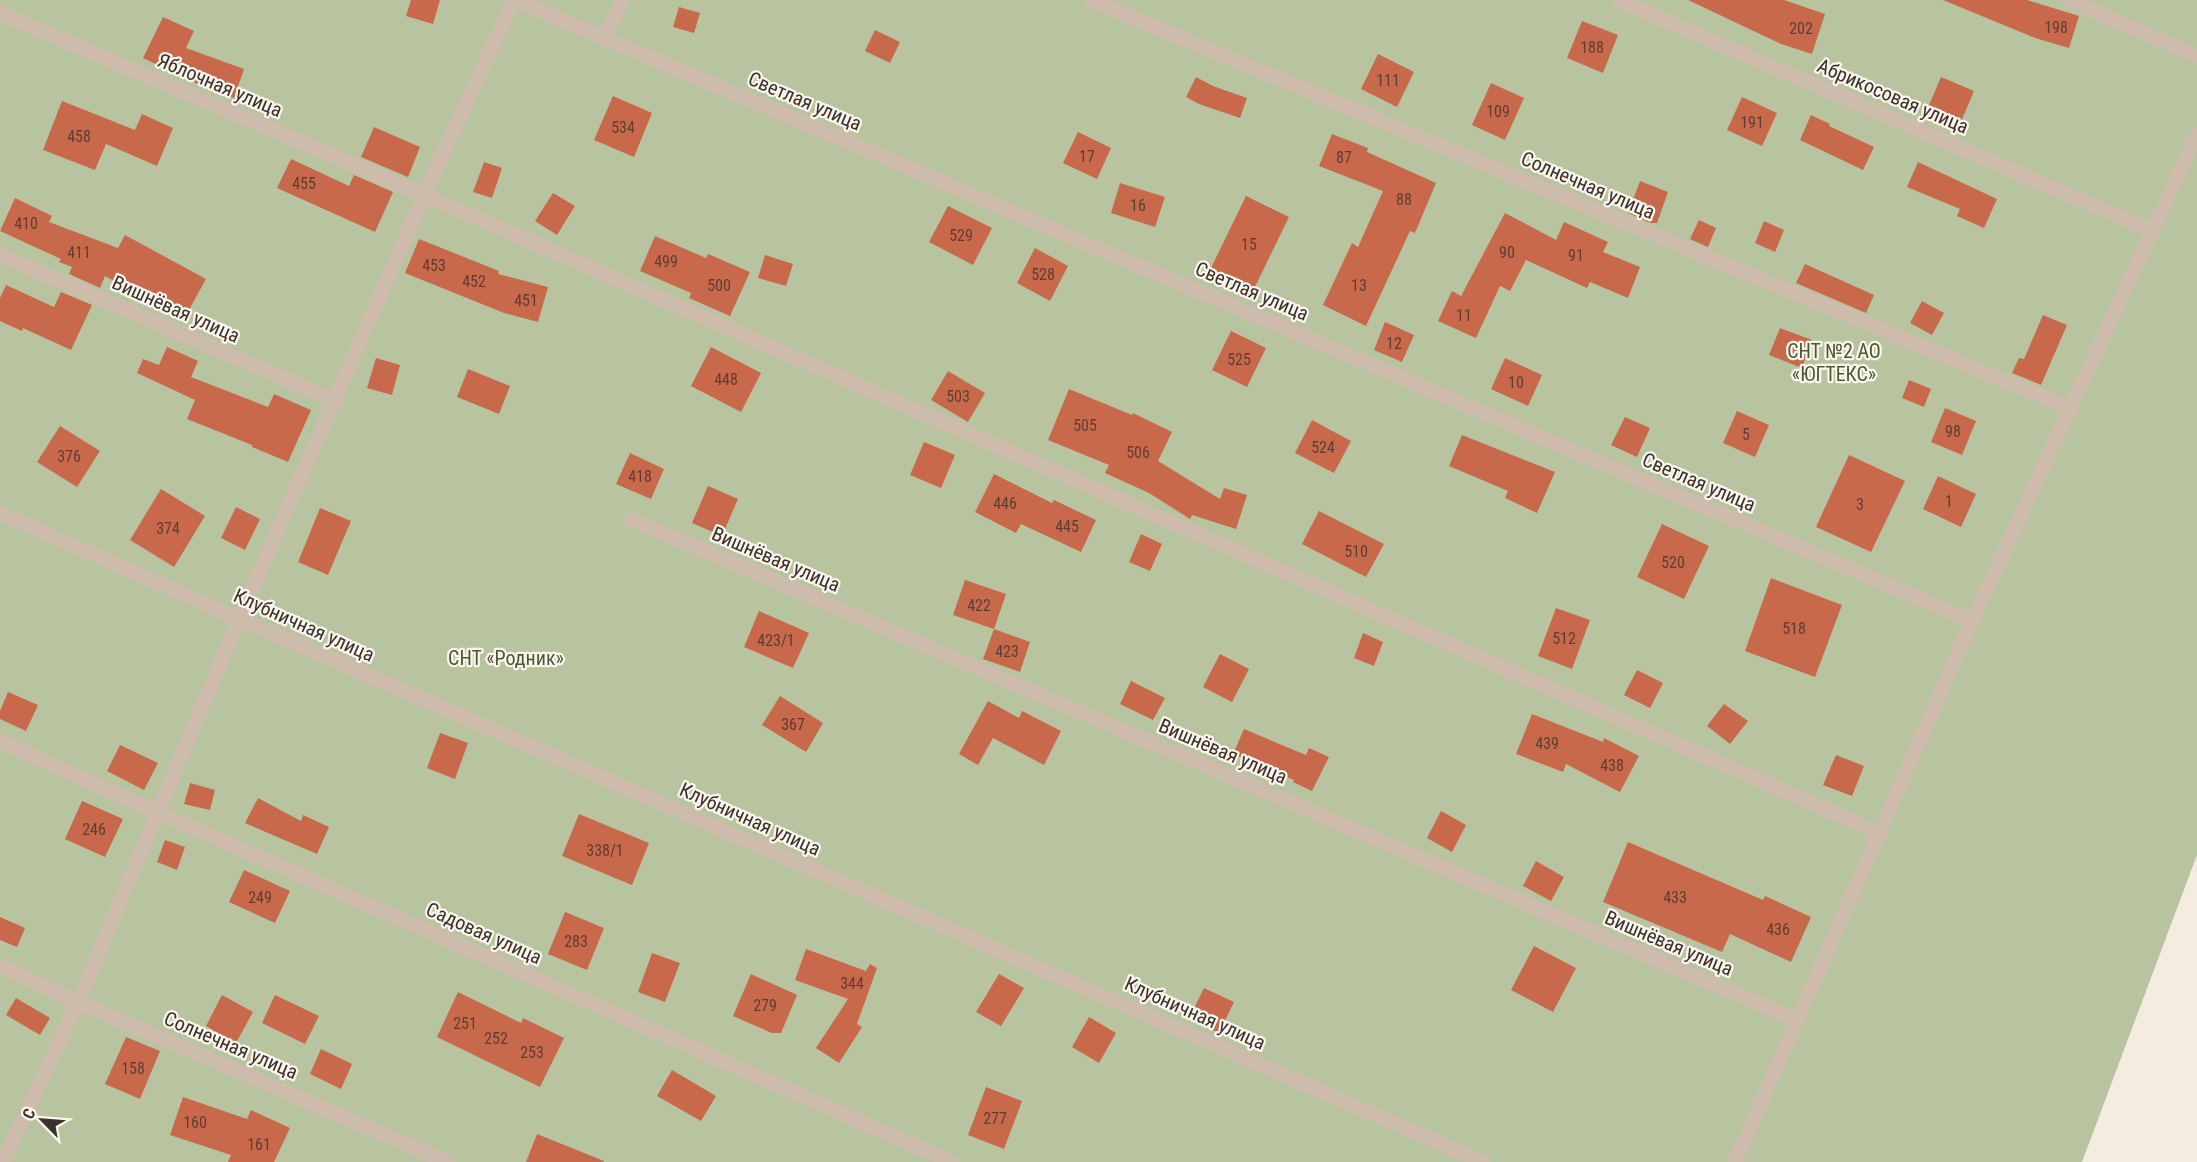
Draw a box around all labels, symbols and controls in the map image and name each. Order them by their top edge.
house number: 198 [2044,18,2068,37]
house number: 202 [1789,19,1813,38]
house number: 188 [1580,38,1604,57]
street label: Яблочная улица [154,48,286,122]
street label: Абрикосовая улица [1814,53,1972,139]
street label: Светлая улица [745,66,865,136]
house number: 111 [1376,71,1400,90]
house number: 109 [1486,102,1510,121]
house number: 191 [1740,113,1764,132]
house number: 534 [611,118,635,137]
house number: 458 [67,127,91,146]
street label: Солнечная улица [1518,146,1658,224]
house number: 17 [1079,147,1095,166]
house number: 87 [1336,148,1352,167]
house number: 455 [292,174,316,193]
house number: 88 [1396,190,1412,209]
house number: 16 [1130,196,1146,215]
house number: 410 [14,214,38,233]
house number: 529 [949,226,973,245]
house number: 15 [1241,235,1257,254]
house number: 411 [67,243,91,262]
house number: 90 [1499,243,1515,262]
house number: 91 [1568,246,1584,265]
house number: 499 [654,252,678,271]
house number: 453 [422,256,446,275]
street label: Светлая улица [1192,256,1312,326]
house number: 528 [1031,265,1055,284]
street label: Вишнёвая улица [109,270,243,348]
house number: 452 [462,272,486,291]
house number: 500 [707,276,731,295]
house number: 13 [1351,276,1367,295]
house number: 451 [514,291,538,310]
house number: 11 [1456,306,1472,325]
house number: 12 [1386,334,1402,353]
park label: СНТ №2 АО «ЮГТЕКС» [1787,339,1881,386]
house number: 525 [1227,350,1251,369]
house number: 448 [714,370,738,389]
house number: 10 [1508,373,1524,392]
house number: 503 [946,387,970,406]
house number: 505 [1073,416,1097,435]
house number: 98 [1945,422,1961,441]
house number: 5 [1742,425,1750,444]
house number: 524 [1311,438,1335,457]
house number: 506 [1126,443,1150,462]
house number: 376 [57,447,81,466]
street label: Светлая улица [1639,447,1759,517]
house number: 418 [628,467,652,486]
house number: 1 [1945,492,1953,511]
house number: 446 [993,494,1017,513]
house number: 3 [1856,495,1864,514]
house number: 445 [1055,517,1079,536]
house number: 374 [156,519,180,538]
street label: Вишнёвая улица [708,521,844,597]
house number: 510 [1344,542,1368,561]
house number: 520 [1661,553,1685,572]
street label: Клубничная улица [230,583,378,667]
house number: 422 [967,596,991,615]
house number: 518 [1782,619,1806,638]
house number: 512 [1552,629,1576,648]
house number: 423/1 [757,631,795,650]
house number: 423 [995,642,1019,661]
park label: СНТ «Родник» [448,646,564,670]
street label: Вишнёвая улица [1155,713,1291,789]
house number: 367 [781,715,805,734]
house number: 439 [1535,734,1559,753]
house number: 438 [1600,756,1624,775]
street label: Клубничная улица [676,777,824,861]
house number: 246 [82,820,106,839]
house number: 338/1 [586,841,624,860]
house number: 249 [248,888,272,907]
house number: 433 [1663,888,1687,907]
street label: Садовая улица [422,897,546,969]
street label: Вишнёвая улица [1601,905,1737,981]
house number: 436 [1766,920,1790,939]
house number: 283 [564,932,588,951]
street label: Клубничная улица [1121,971,1269,1055]
house number: 344 [840,974,864,993]
house number: 279 [753,996,777,1015]
street label: Солнечная улица [161,1006,301,1084]
house number: 251 [453,1014,477,1033]
house number: 252 [484,1029,508,1048]
house number: 253 [520,1043,544,1062]
house number: 158 [121,1059,145,1078]
north arrow [12,1090,72,1150]
text: С [18,1106,39,1122]
house number: 277 [983,1109,1007,1128]
house number: 160 [183,1113,207,1132]
house number: 161 [247,1135,271,1154]

